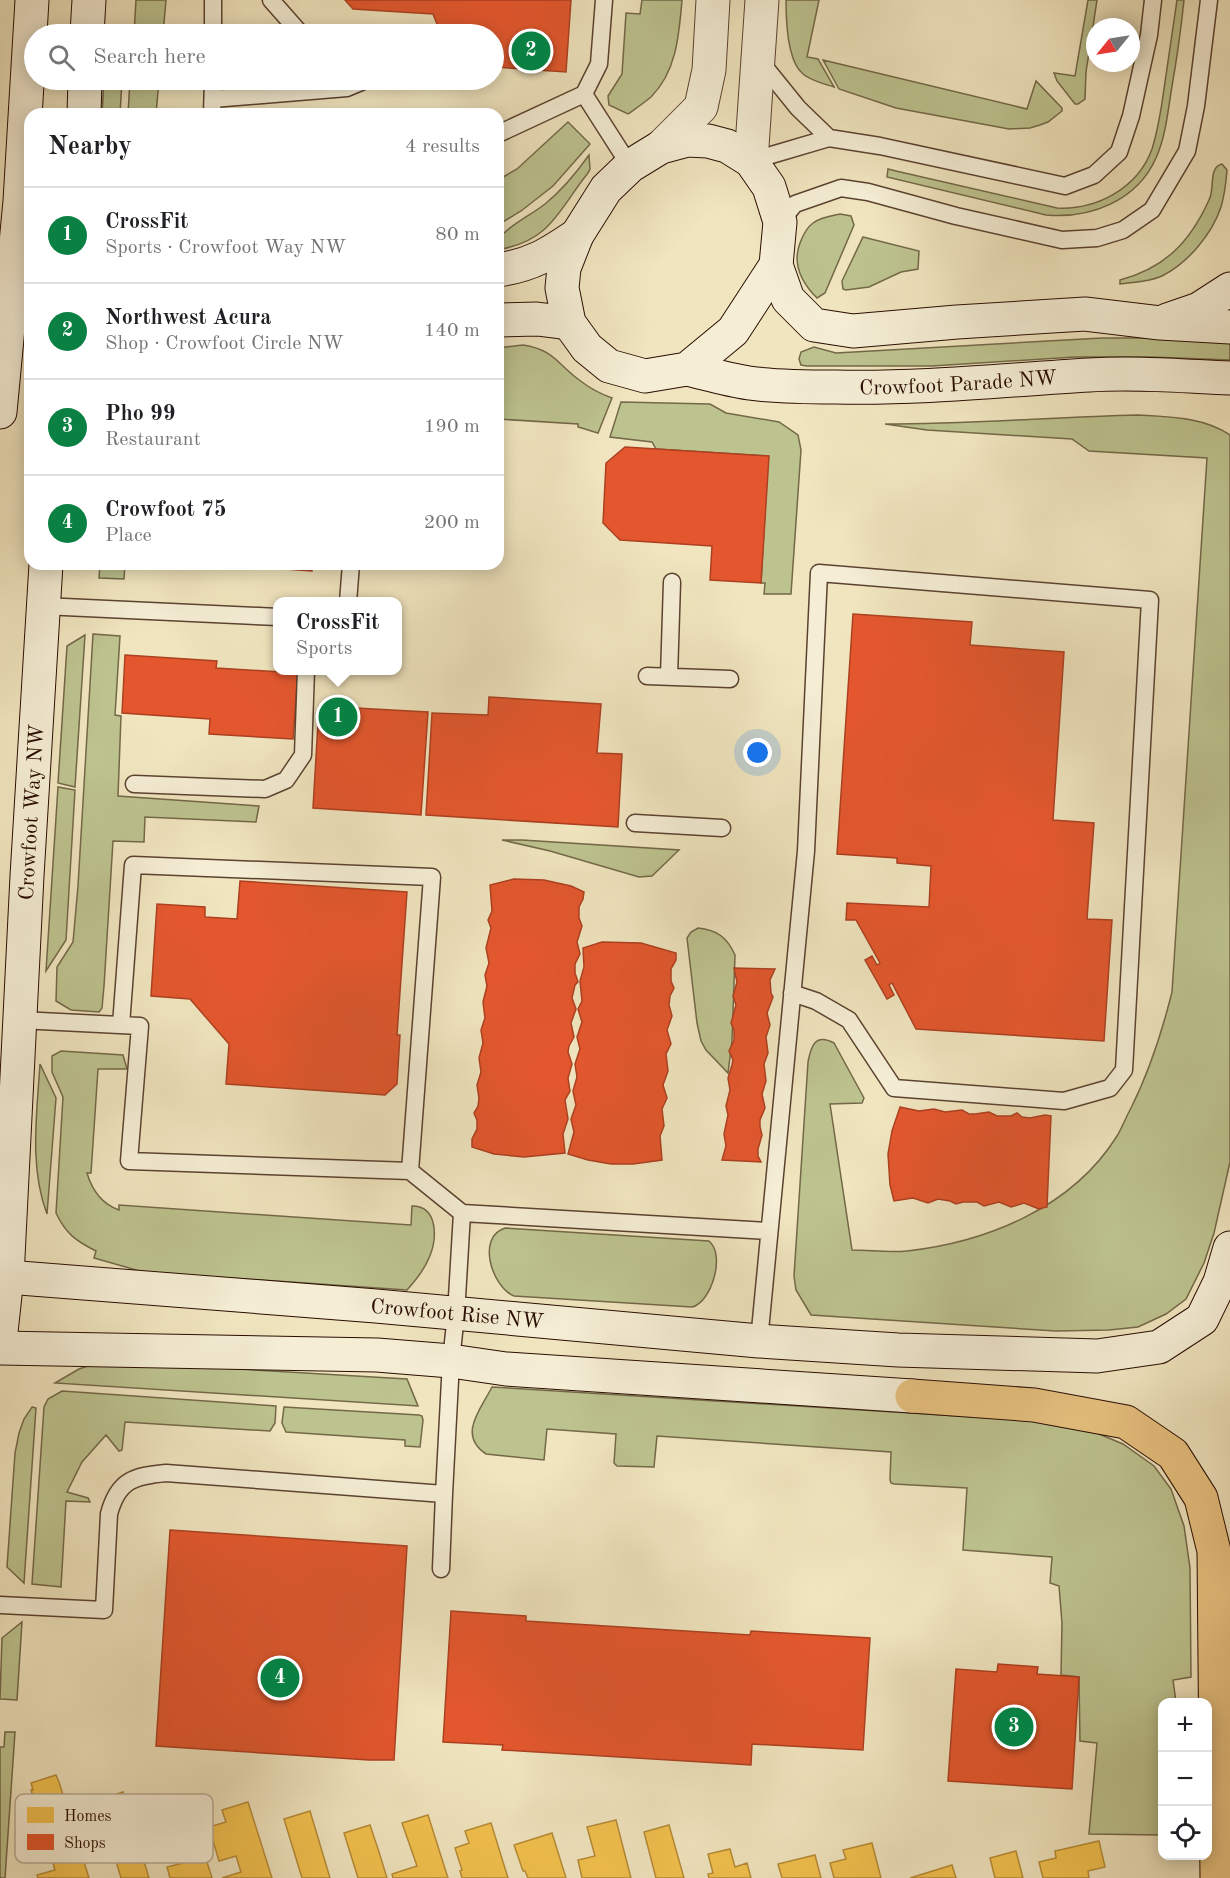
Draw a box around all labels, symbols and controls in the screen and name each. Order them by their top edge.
north arrow [1086,18,1140,72]
search box [24,24,504,90]
pin: 2 [512,28,550,74]
icon: search [45,41,78,74]
text: Search here [93,46,206,68]
text: Nearby [48,134,132,160]
text: 4 results [405,137,480,157]
text: CrossFit [105,211,188,233]
text: 1 [62,225,73,245]
text: 80 m [435,225,480,245]
text: Sports · Crowfoot Way NW [105,238,346,258]
text: Northwest Acura [105,307,272,329]
text: 2 [62,321,73,341]
text: 140 m [424,321,480,341]
text: Shop · Crowfoot Circle NW [105,334,344,354]
street label: Crowfoot Parade NW [859,368,1058,399]
text: Pho 99 [105,403,176,425]
text: 3 [62,417,73,437]
text: 190 m [424,417,480,437]
text: Restaurant [105,430,201,450]
text: Crowfoot 75 [105,499,226,521]
text: 4 [62,513,73,533]
text: 200 m [424,513,480,533]
text: Place [105,526,152,546]
popup [273,597,402,675]
text: CrossFit [296,612,379,634]
text: Sports [296,639,352,659]
pin: 1 [318,694,358,740]
street label: Crowfoot Way NW [17,723,48,901]
your location [743,738,772,767]
street label: Crowfoot Rise NW [369,1297,545,1333]
pin: 4 [260,1656,300,1700]
map controls [1158,1698,1212,1860]
button: + [1158,1698,1212,1752]
pin: 3 [994,1704,1034,1750]
button: − [1158,1752,1212,1806]
legend [15,1794,213,1863]
button: locate [1158,1806,1212,1860]
text: Homes [64,1809,112,1825]
text: Shops [64,1836,106,1852]

